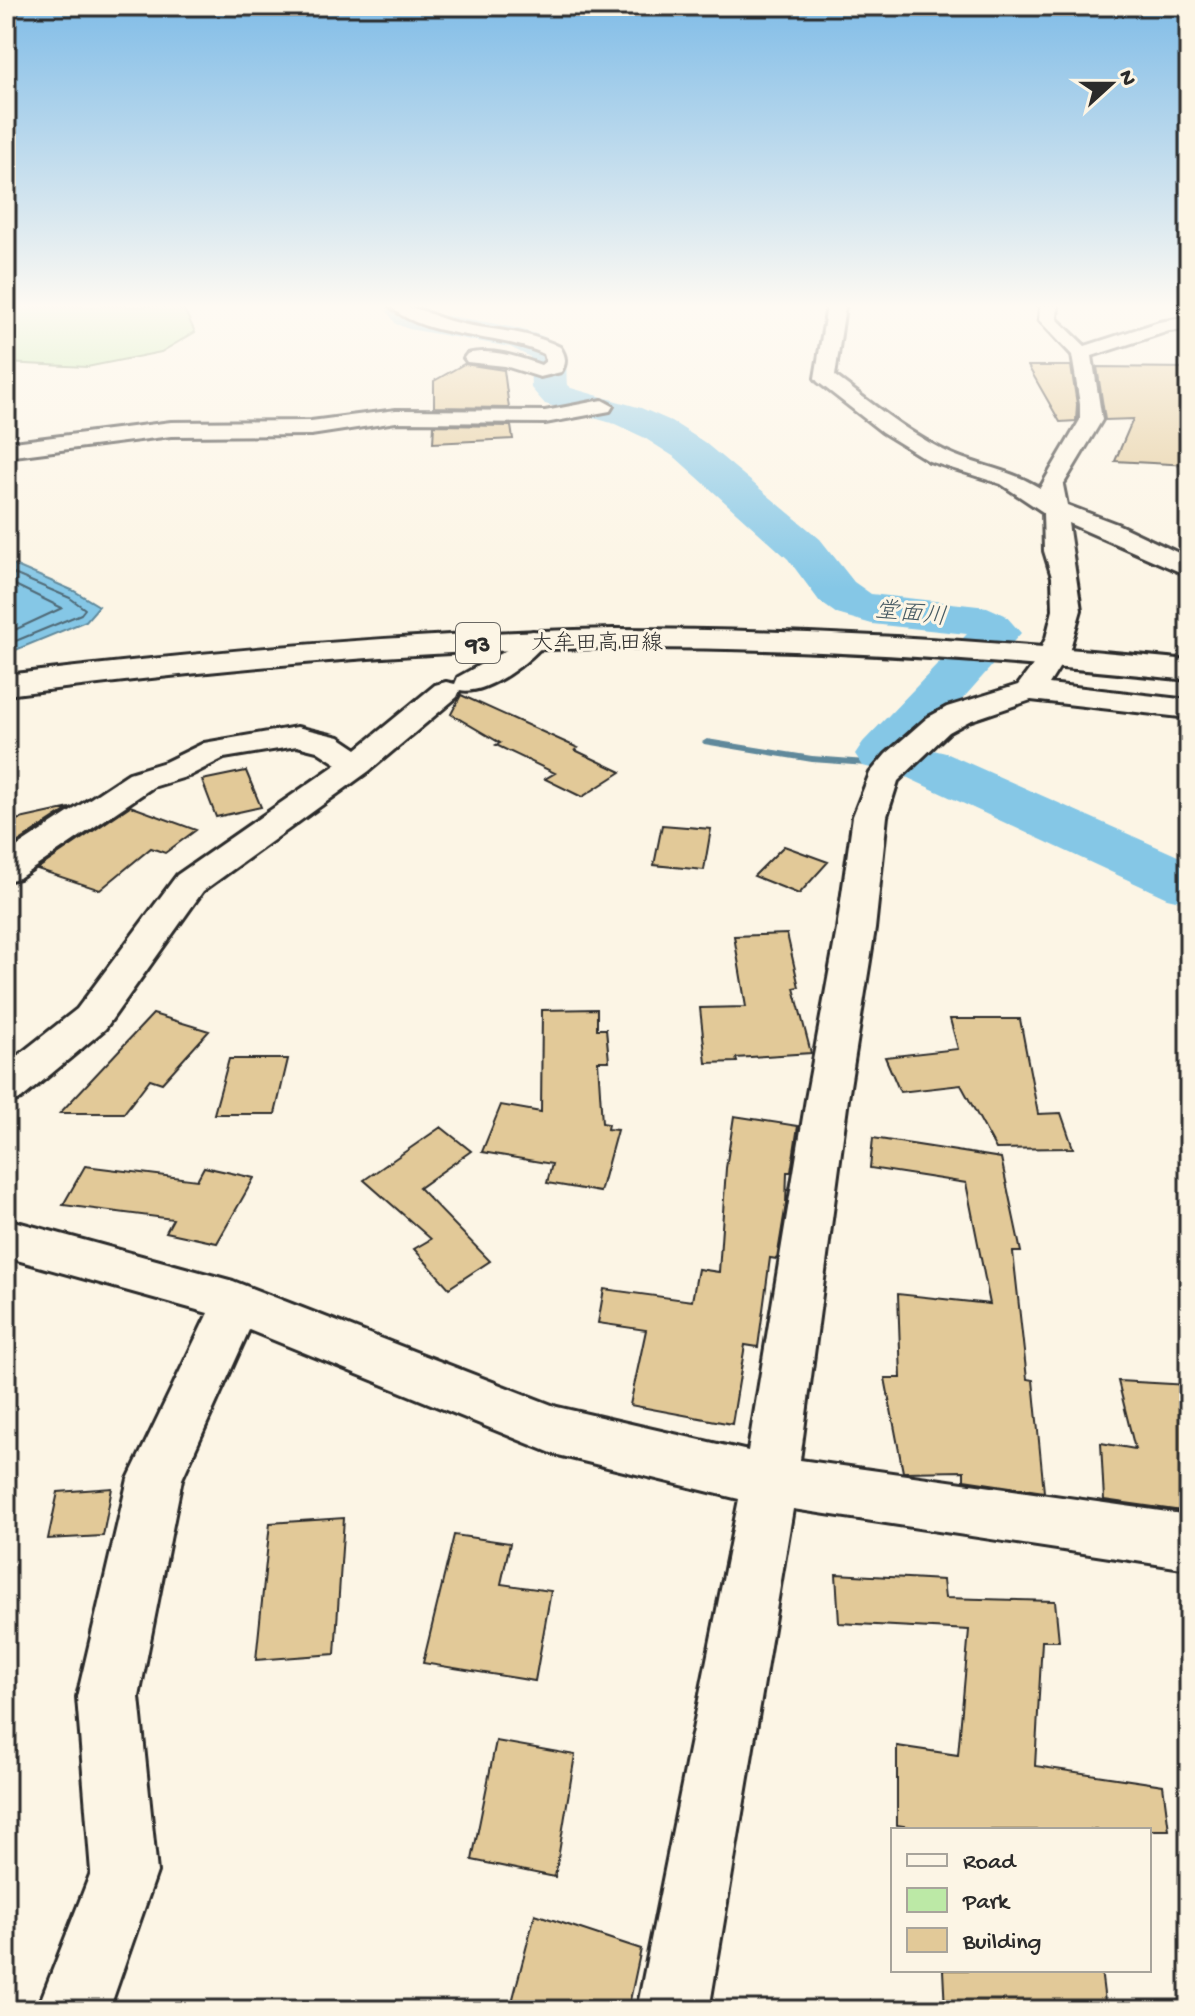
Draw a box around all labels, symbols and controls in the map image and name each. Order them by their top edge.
north arrow [1071,44,1151,124]
text: N [1111,67,1141,90]
water label: 堂面川 [873,596,948,634]
road number: 93 [456,623,500,663]
street label: 大牟田高田線 [531,631,663,658]
legend [891,1828,1151,1972]
text: Road [963,1849,1017,1878]
text: Park [962,1889,1011,1918]
text: Building [962,1929,1041,1958]

